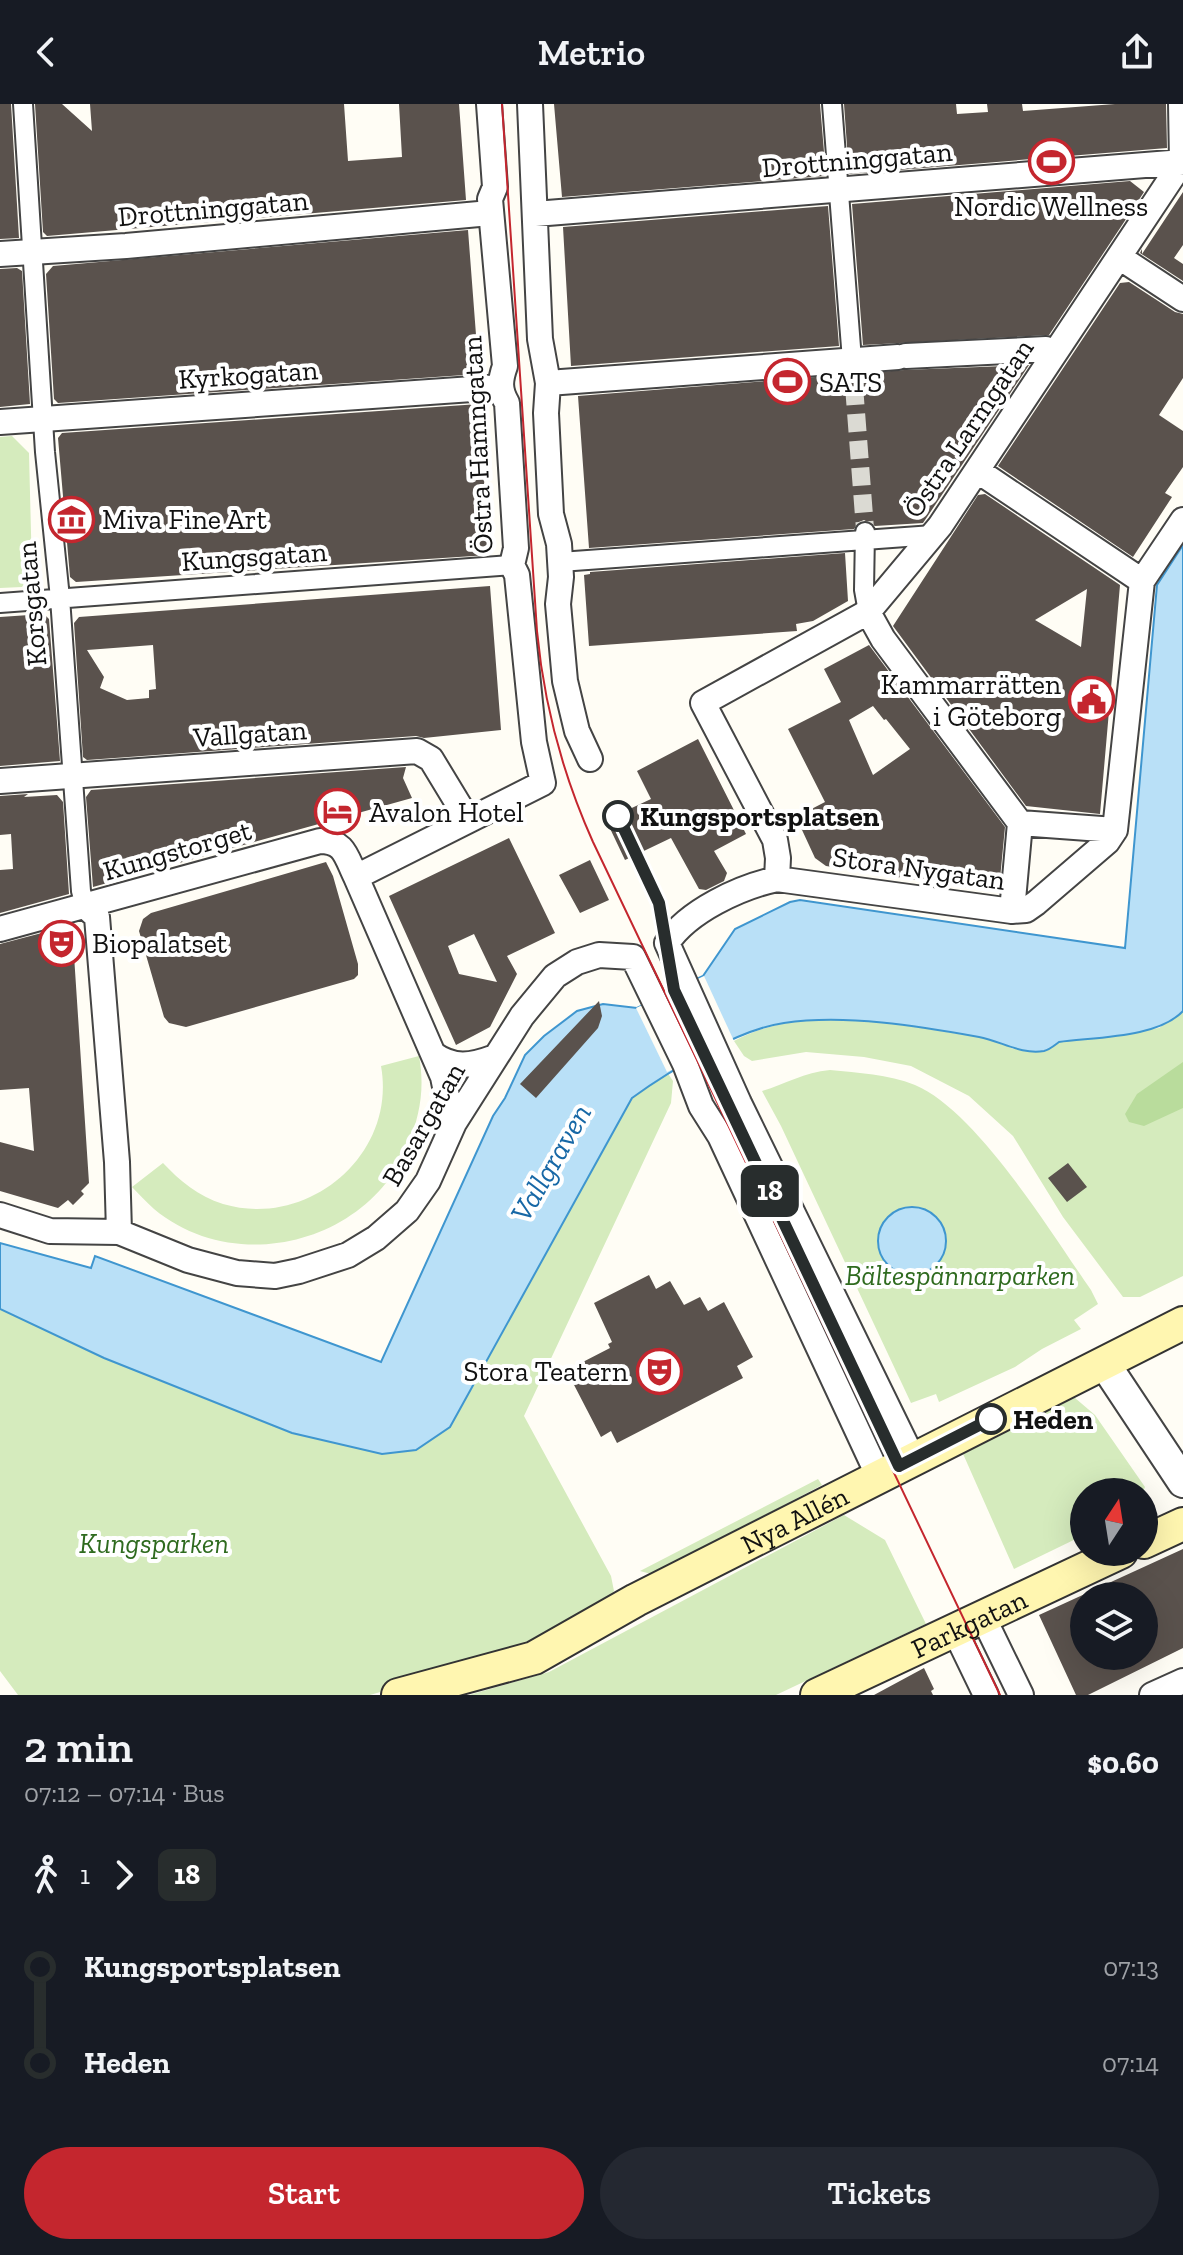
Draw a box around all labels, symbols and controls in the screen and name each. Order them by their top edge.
icon: back [24,30,68,74]
icon: share [1115,30,1159,74]
text: Metrio [538,31,645,74]
street label: Drottninggatan [761,135,953,184]
sports icon: Nordic Wellness [1027,137,1075,185]
street label: Drottninggatan [117,184,309,233]
place label: Nordic Wellness [954,190,1148,223]
street label: Östra Larmgatan [897,333,1040,524]
street label: Östra Hamngatan [455,335,500,555]
street label: Kyrkogatan [177,353,319,396]
sports icon: SATS [764,358,812,406]
place label: SATS [819,366,882,399]
museum icon: Miva Fine Art [47,495,95,543]
place label: Miva Fine Art [102,503,267,536]
street label: Kungsgatan [180,535,328,578]
street label: Korsgatan [10,540,53,667]
place label: Kammarrätten i Göteborg [881,668,1061,733]
public building icon: Kammarrätten i Göteborg [1068,676,1116,724]
street label: Vallgatan [191,713,308,754]
hotel icon: Avalon Hotel [314,788,362,836]
place label: Avalon Hotel [369,796,524,829]
place label: Kungsportsplatsen [640,800,880,833]
marker: Kungsportsplatsen [603,801,633,831]
street label: Kungstorget [99,813,256,887]
street label: Stora Nygatan [831,840,1007,897]
theatre icon: Biopalatset [37,919,85,967]
place label: Biopalatset [92,927,228,960]
street label: Basargatan [375,1057,472,1192]
water label: Vallgraven [503,1098,599,1228]
line badge: 18 [734,1165,806,1217]
text: 18 [757,1174,783,1207]
park label: Bältespännarparken [845,1259,1075,1292]
theatre icon: Stora Teatern [635,1347,683,1395]
place label: Stora Teatern [464,1355,628,1388]
place label: Heden [1013,1403,1094,1436]
marker: Heden [976,1404,1006,1434]
north arrow [1070,1478,1158,1566]
map controls [1070,1478,1158,1670]
street label: Nya Allén [736,1479,854,1561]
park label: Kungsparken [79,1527,229,1560]
button: layers [1070,1582,1158,1670]
street label: Parkgatan [906,1583,1032,1665]
text: 2 min [24,1720,133,1773]
text: $0.60 [1087,1745,1159,1781]
text: 07:12 – 07:14 · Bus [24,1777,225,1809]
icon: walk [24,1853,68,1897]
icon: forward [102,1853,146,1897]
text: 18 [174,1858,200,1891]
text: 1 [80,1859,90,1891]
text: Kungsportsplatsen [84,1949,341,1985]
text: 07:13 [1103,1951,1159,1983]
text: Heden [84,2045,170,2081]
text: 07:14 [1102,2047,1159,2079]
button: Start [24,2147,584,2239]
button: Tickets [600,2147,1159,2239]

